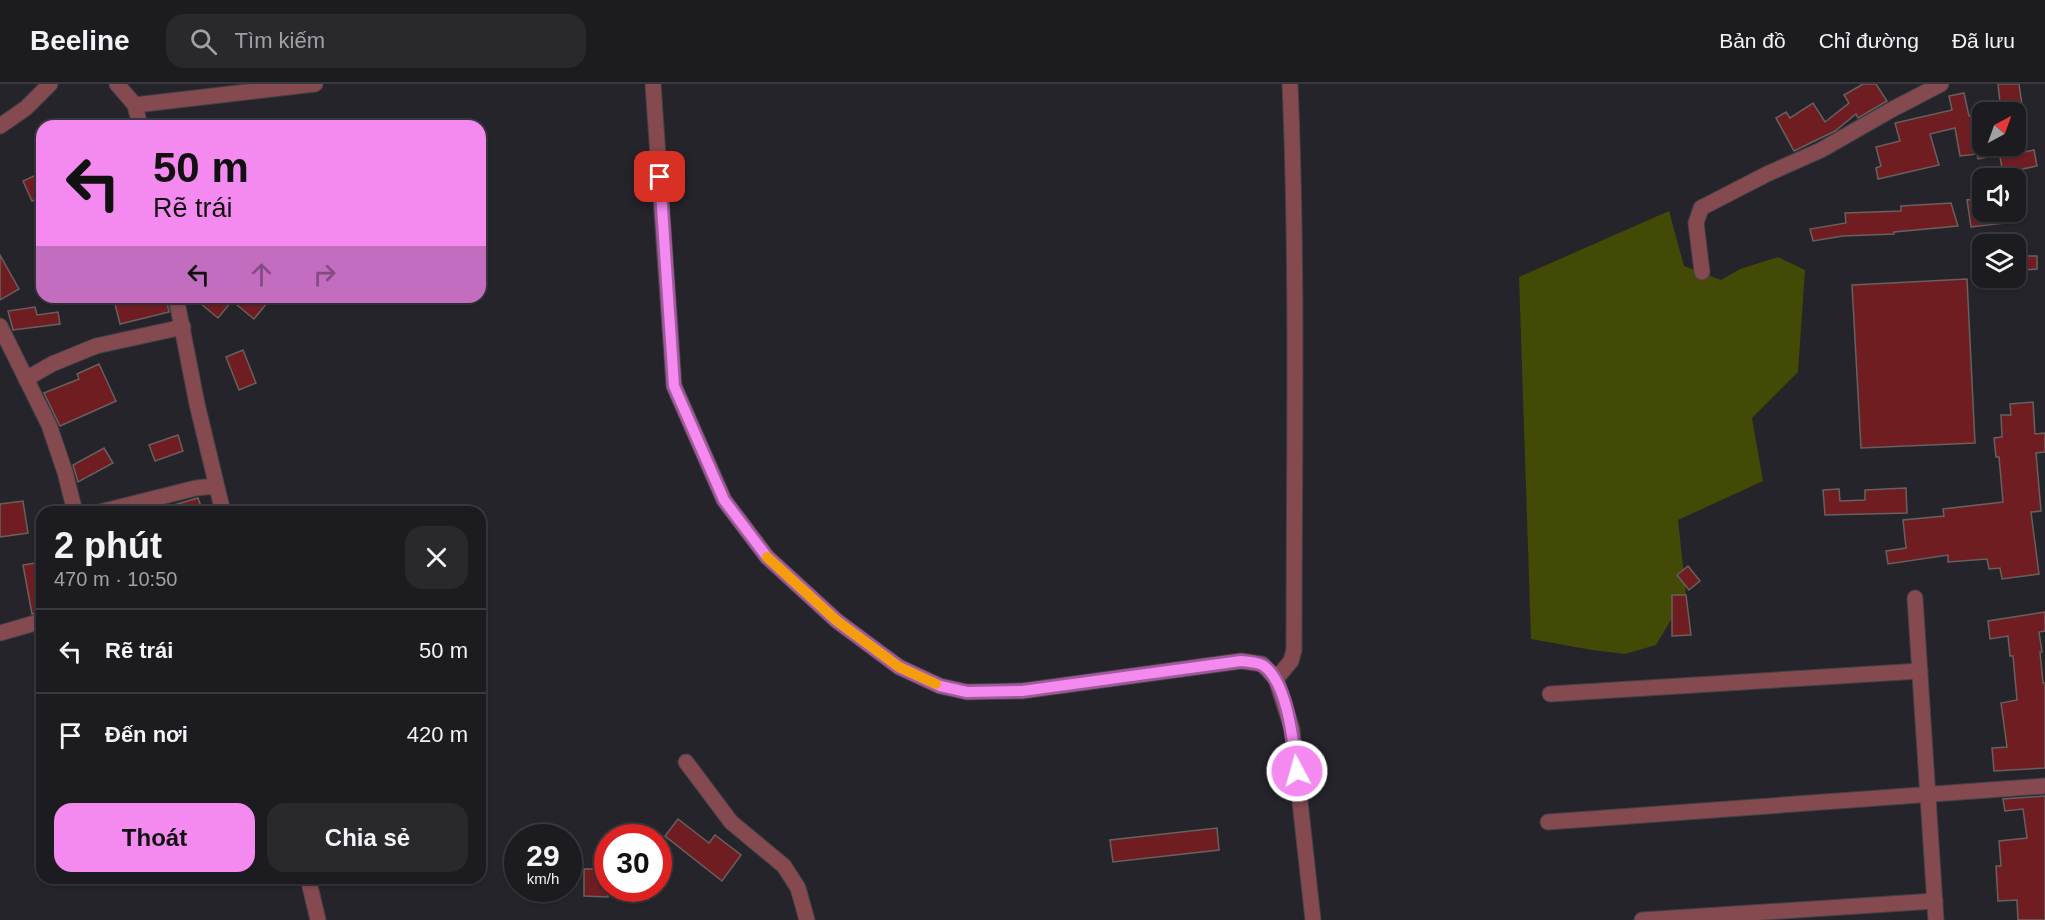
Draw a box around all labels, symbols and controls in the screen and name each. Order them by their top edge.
search box [166,14,586,68]
text: Beeline [30,25,130,56]
icon: search [187,25,220,58]
text: Tìm kiếm [235,28,325,53]
text: Bản đồ [1719,29,1786,52]
text: Chỉ đường [1819,29,1919,52]
text: Đã lưu [1952,29,2015,52]
north arrow [1972,102,2026,156]
map controls [1972,102,2026,288]
icon: left [54,144,132,222]
text: 50 m [153,144,249,191]
pin [634,151,685,202]
icon: arrive [643,160,676,193]
button: sound [1972,168,2026,222]
text: Rẽ trái [153,193,233,223]
button: layers [1972,234,2026,288]
icon: left [182,258,215,291]
icon: ahead [245,258,278,291]
icon: right [308,258,341,291]
text: 2 phút [54,525,162,566]
button: close [405,526,468,589]
text: 470 m · 10:50 [54,568,177,590]
icon: left [54,635,87,668]
text: Rẽ trái [105,638,173,663]
text: 50 m [419,638,468,663]
icon: arrive [54,719,87,752]
text: Đến nơi [105,722,188,747]
text: 420 m [407,722,468,747]
position arrow [1265,739,1329,803]
button: Thoát [54,803,255,872]
button: Chia sẻ [267,803,468,872]
speed limit sign: 30 [594,824,672,902]
text: 29 [526,839,560,872]
text: km/h [527,870,559,887]

